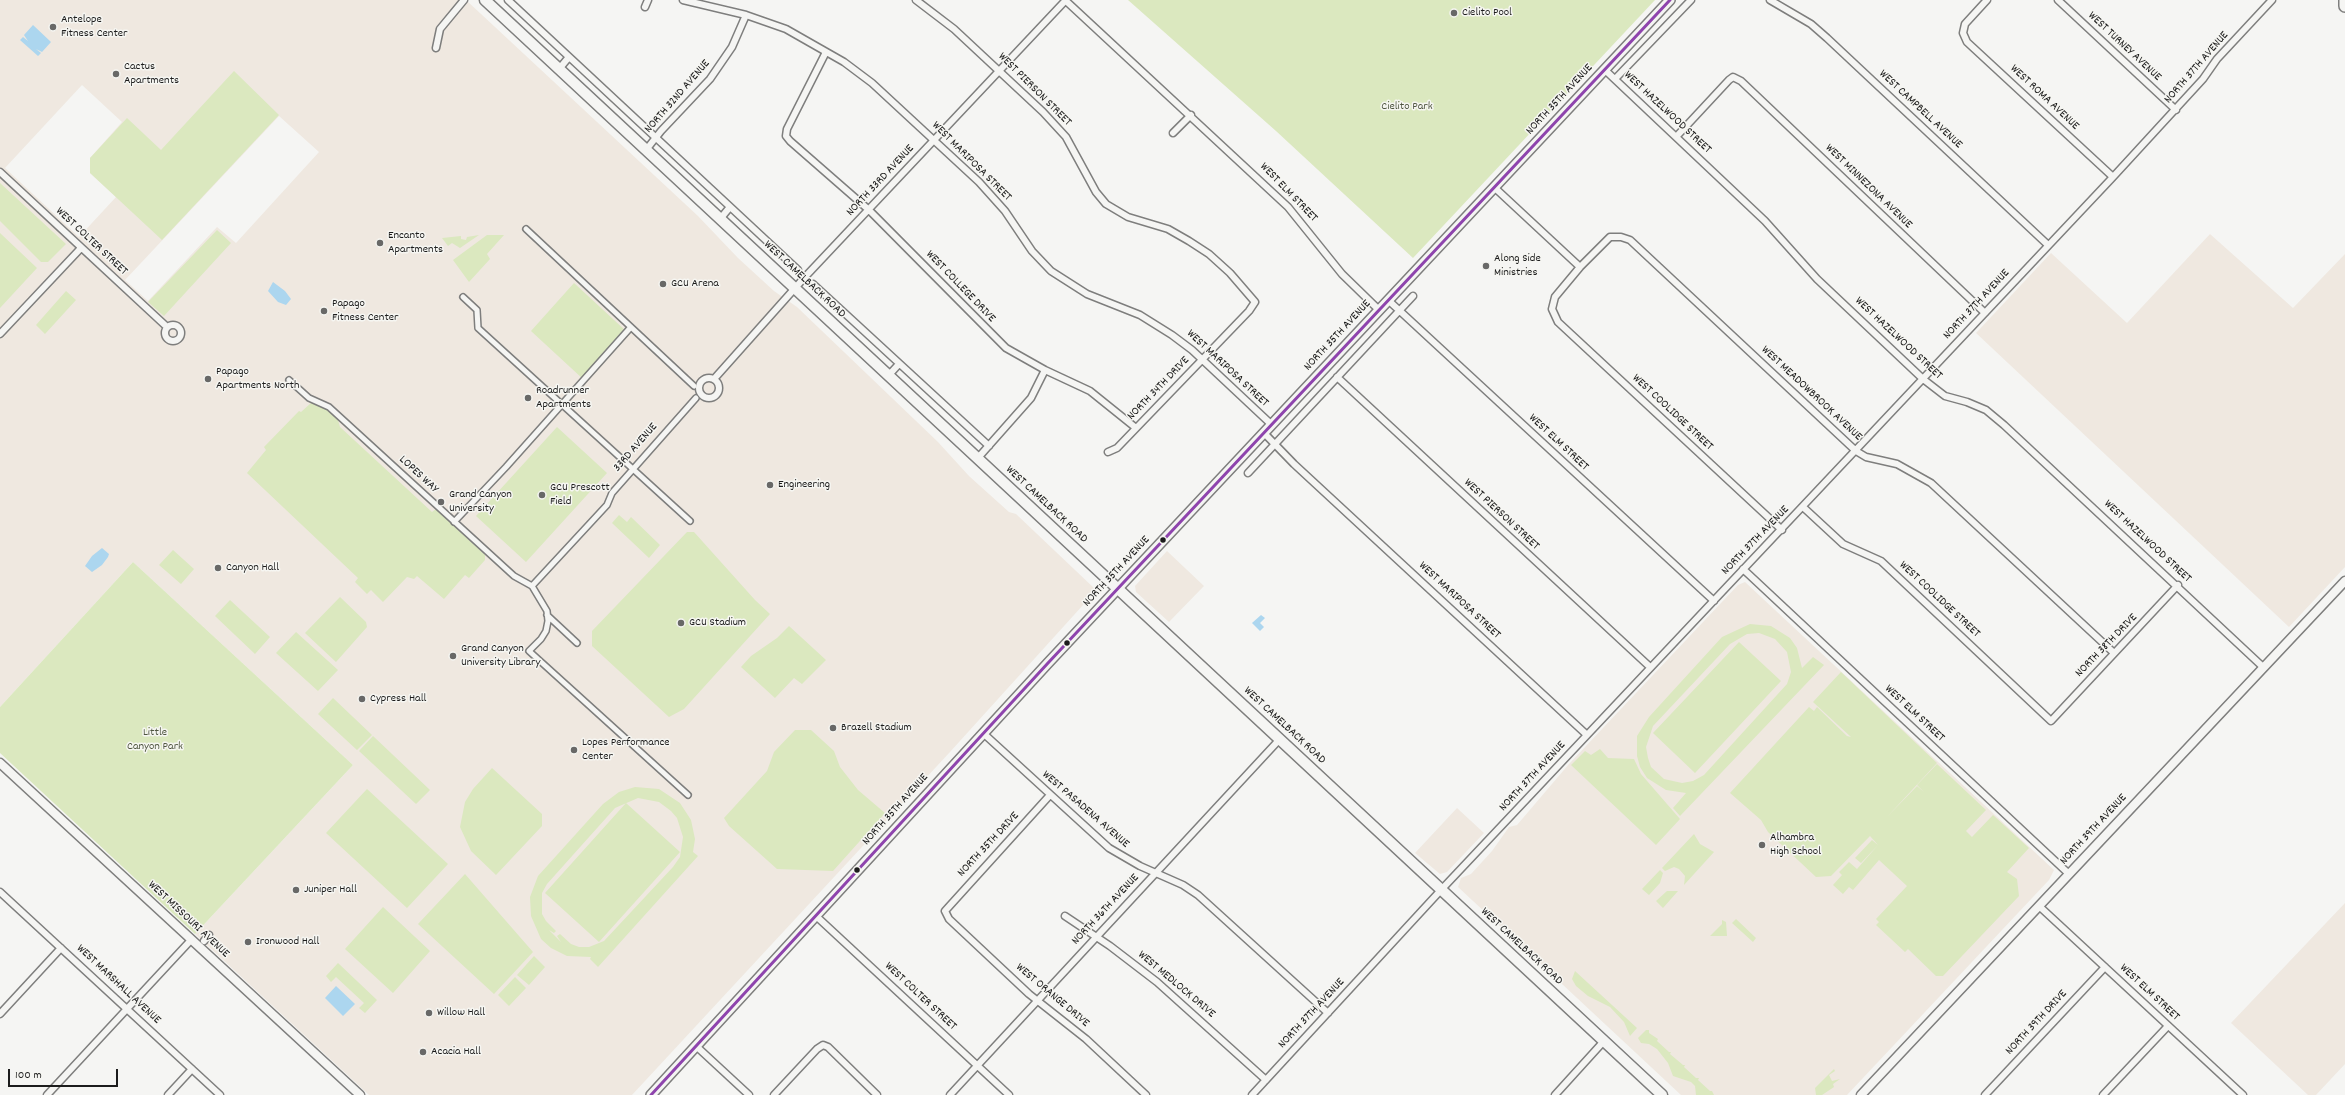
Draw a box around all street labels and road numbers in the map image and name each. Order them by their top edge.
street label: WEST TURNEY AVENUE [2084,9,2164,85]
street label: NORTH 37TH AVENUE [2162,29,2232,107]
street label: WEST PIERSON STREET [994,50,1074,130]
street label: NORTH 32ND AVENUE [642,57,714,137]
street label: NORTH 35TH AVENUE [1523,61,1597,139]
street label: WEST ROMA AVENUE [2006,62,2082,134]
street label: WEST CAMPBELL AVENUE [1875,68,1965,152]
street label: WEST HAZELWOOD STREET [1620,69,1714,157]
street label: WEST MARIPOSA STREET [928,119,1014,205]
street label: NORTH 33RD AVENUE [844,142,918,220]
street label: WEST MINNEZONA AVENUE [1821,142,1915,232]
street label: WEST ELM STREET [1256,160,1320,226]
street label: WEST COLTER STREET [52,205,130,279]
street label: WEST CAMELBACK ROAD [760,238,848,322]
street label: WEST COLLEGE DRIVE [922,248,998,326]
street label: NORTH 37TH AVENUE [1941,267,2013,343]
street label: WEST HAZELWOOD STREET [1851,295,1945,383]
street label: NORTH 35TH AVENUE [1301,297,1375,375]
street label: WEST MARIPOSA STREET [1183,327,1271,411]
street label: WEST MEADOWBROOK AVENUE [1758,343,1864,445]
street label: NORTH 34TH DRIVE [1125,354,1193,424]
street label: WEST COOLIDGE STREET [1628,372,1716,454]
street label: WEST ELM STREET [1525,411,1591,475]
street label: 33RD AVENUE [611,420,661,476]
street label: LOPES WAY [395,453,441,497]
street label: WEST CAMELBACK ROAD [1002,463,1090,547]
street label: WEST PIERSON STREET [1460,476,1542,554]
street label: WEST HAZELWOOD STREET [2100,498,2194,586]
street label: NORTH 37TH AVENUE [1719,503,1793,579]
street label: NORTH 35TH AVENUE [1080,533,1154,611]
street label: WEST MARIPOSA STREET [1415,559,1503,643]
street label: WEST COOLIDGE STREET [1895,559,1983,641]
street label: NORTH 38TH DRIVE [2073,611,2141,681]
street label: WEST ELM STREET [1881,682,1947,746]
street label: WEST CAMELBACK ROAD [1240,684,1328,768]
street label: NORTH 37TH AVENUE [1497,739,1569,815]
street label: WEST PASADENA AVENUE [1038,768,1132,852]
street label: NORTH 35TH AVENUE [860,771,932,849]
street label: NORTH 39TH AVENUE [2057,792,2131,868]
street label: NORTH 35TH DRIVE [955,809,1023,881]
street label: NORTH 36TH AVENUE [1069,871,1143,949]
street label: WEST MISSOURI AVENUE [144,878,232,962]
street label: WEST CAMELBACK ROAD [1477,905,1565,989]
street label: WEST MARSHALL AVENUE [73,942,163,1028]
street label: WEST MEDLOCK DRIVE [1134,948,1218,1022]
street label: WEST COLTER STREET [881,960,959,1034]
street label: WEST ORANGE DRIVE [1012,961,1092,1031]
street label: WEST ELM STREET [2116,961,2182,1025]
street label: NORTH 37TH AVENUE [1276,976,1348,1052]
street label: NORTH 39TH DRIVE [2003,987,2071,1059]

